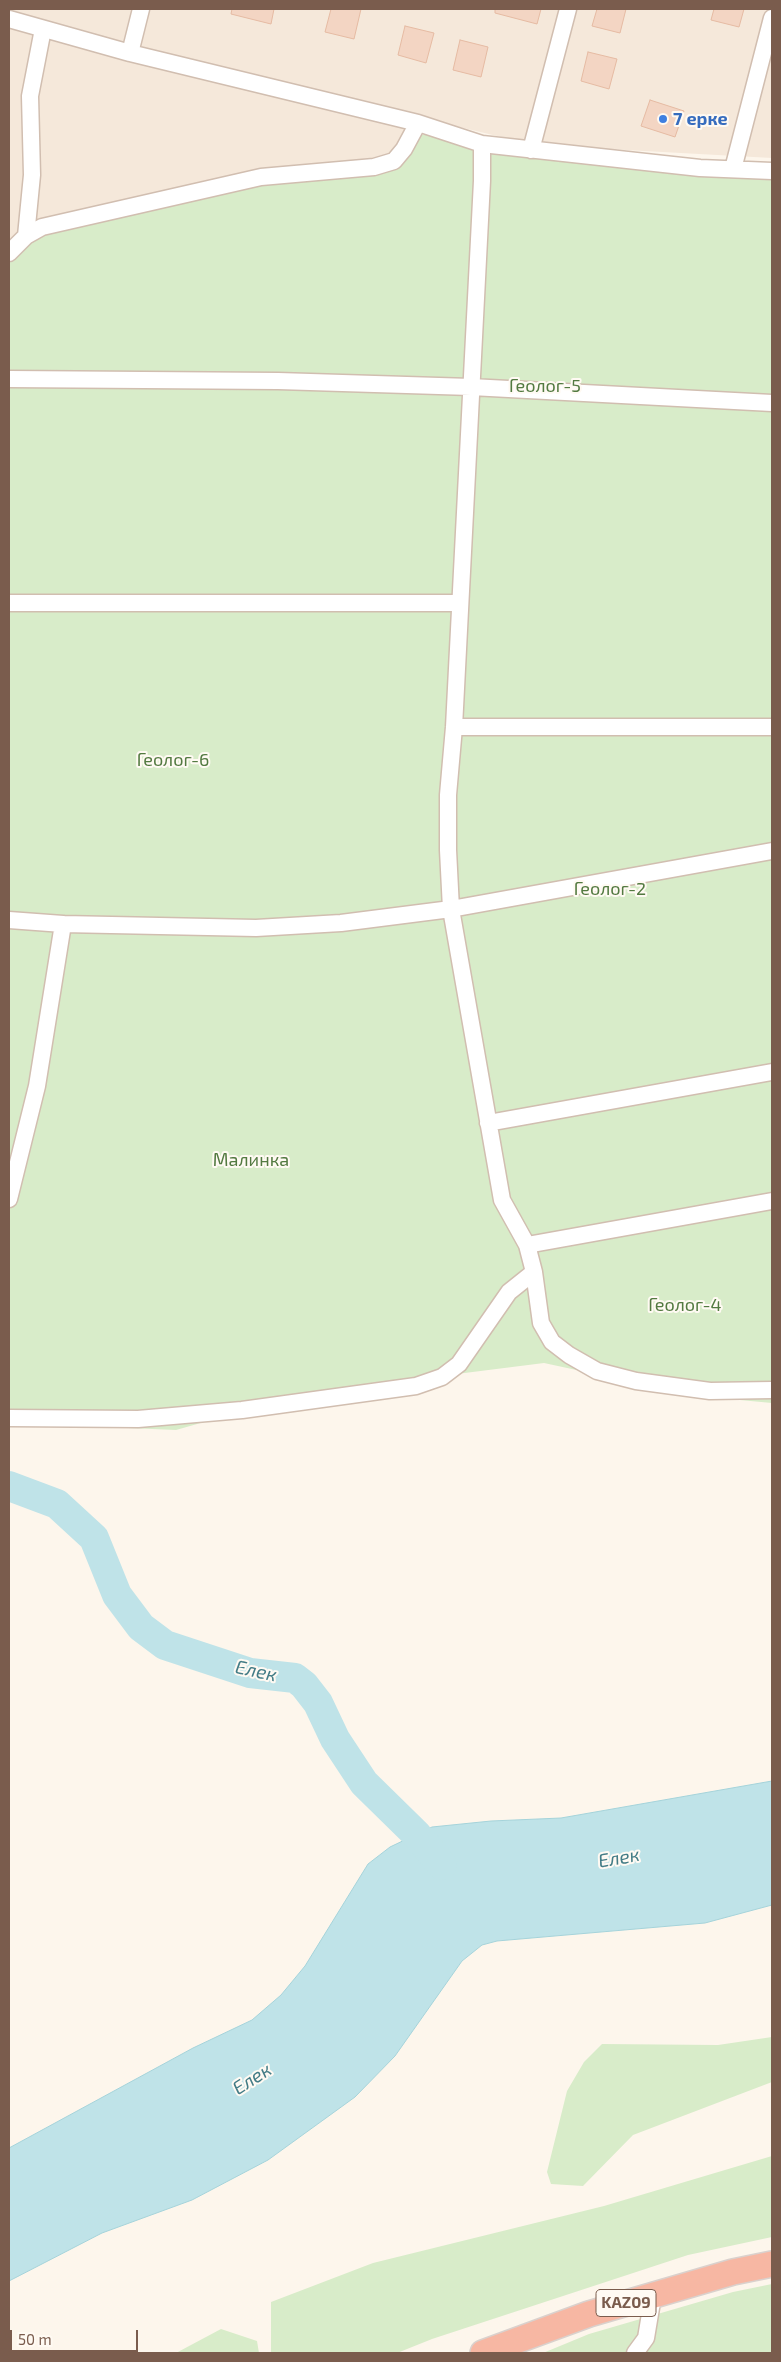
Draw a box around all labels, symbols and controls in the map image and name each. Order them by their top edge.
place label: 7 ерке [673,108,728,130]
marker: 7 ерке [657,113,669,125]
park label: Геолог-5 [509,375,581,397]
park label: Геолог-6 [137,749,209,771]
park label: Геолог-2 [574,878,646,900]
park label: Малинка [213,1149,289,1171]
park label: Геолог-4 [648,1294,722,1316]
water label: Елек [233,1656,279,1686]
water label: Елек [597,1843,641,1873]
water label: Елек [228,2058,276,2100]
road number: KAZ09 [596,2290,656,2316]
scale bar [12,2320,140,2352]
text: 50 m [18,2330,52,2348]

